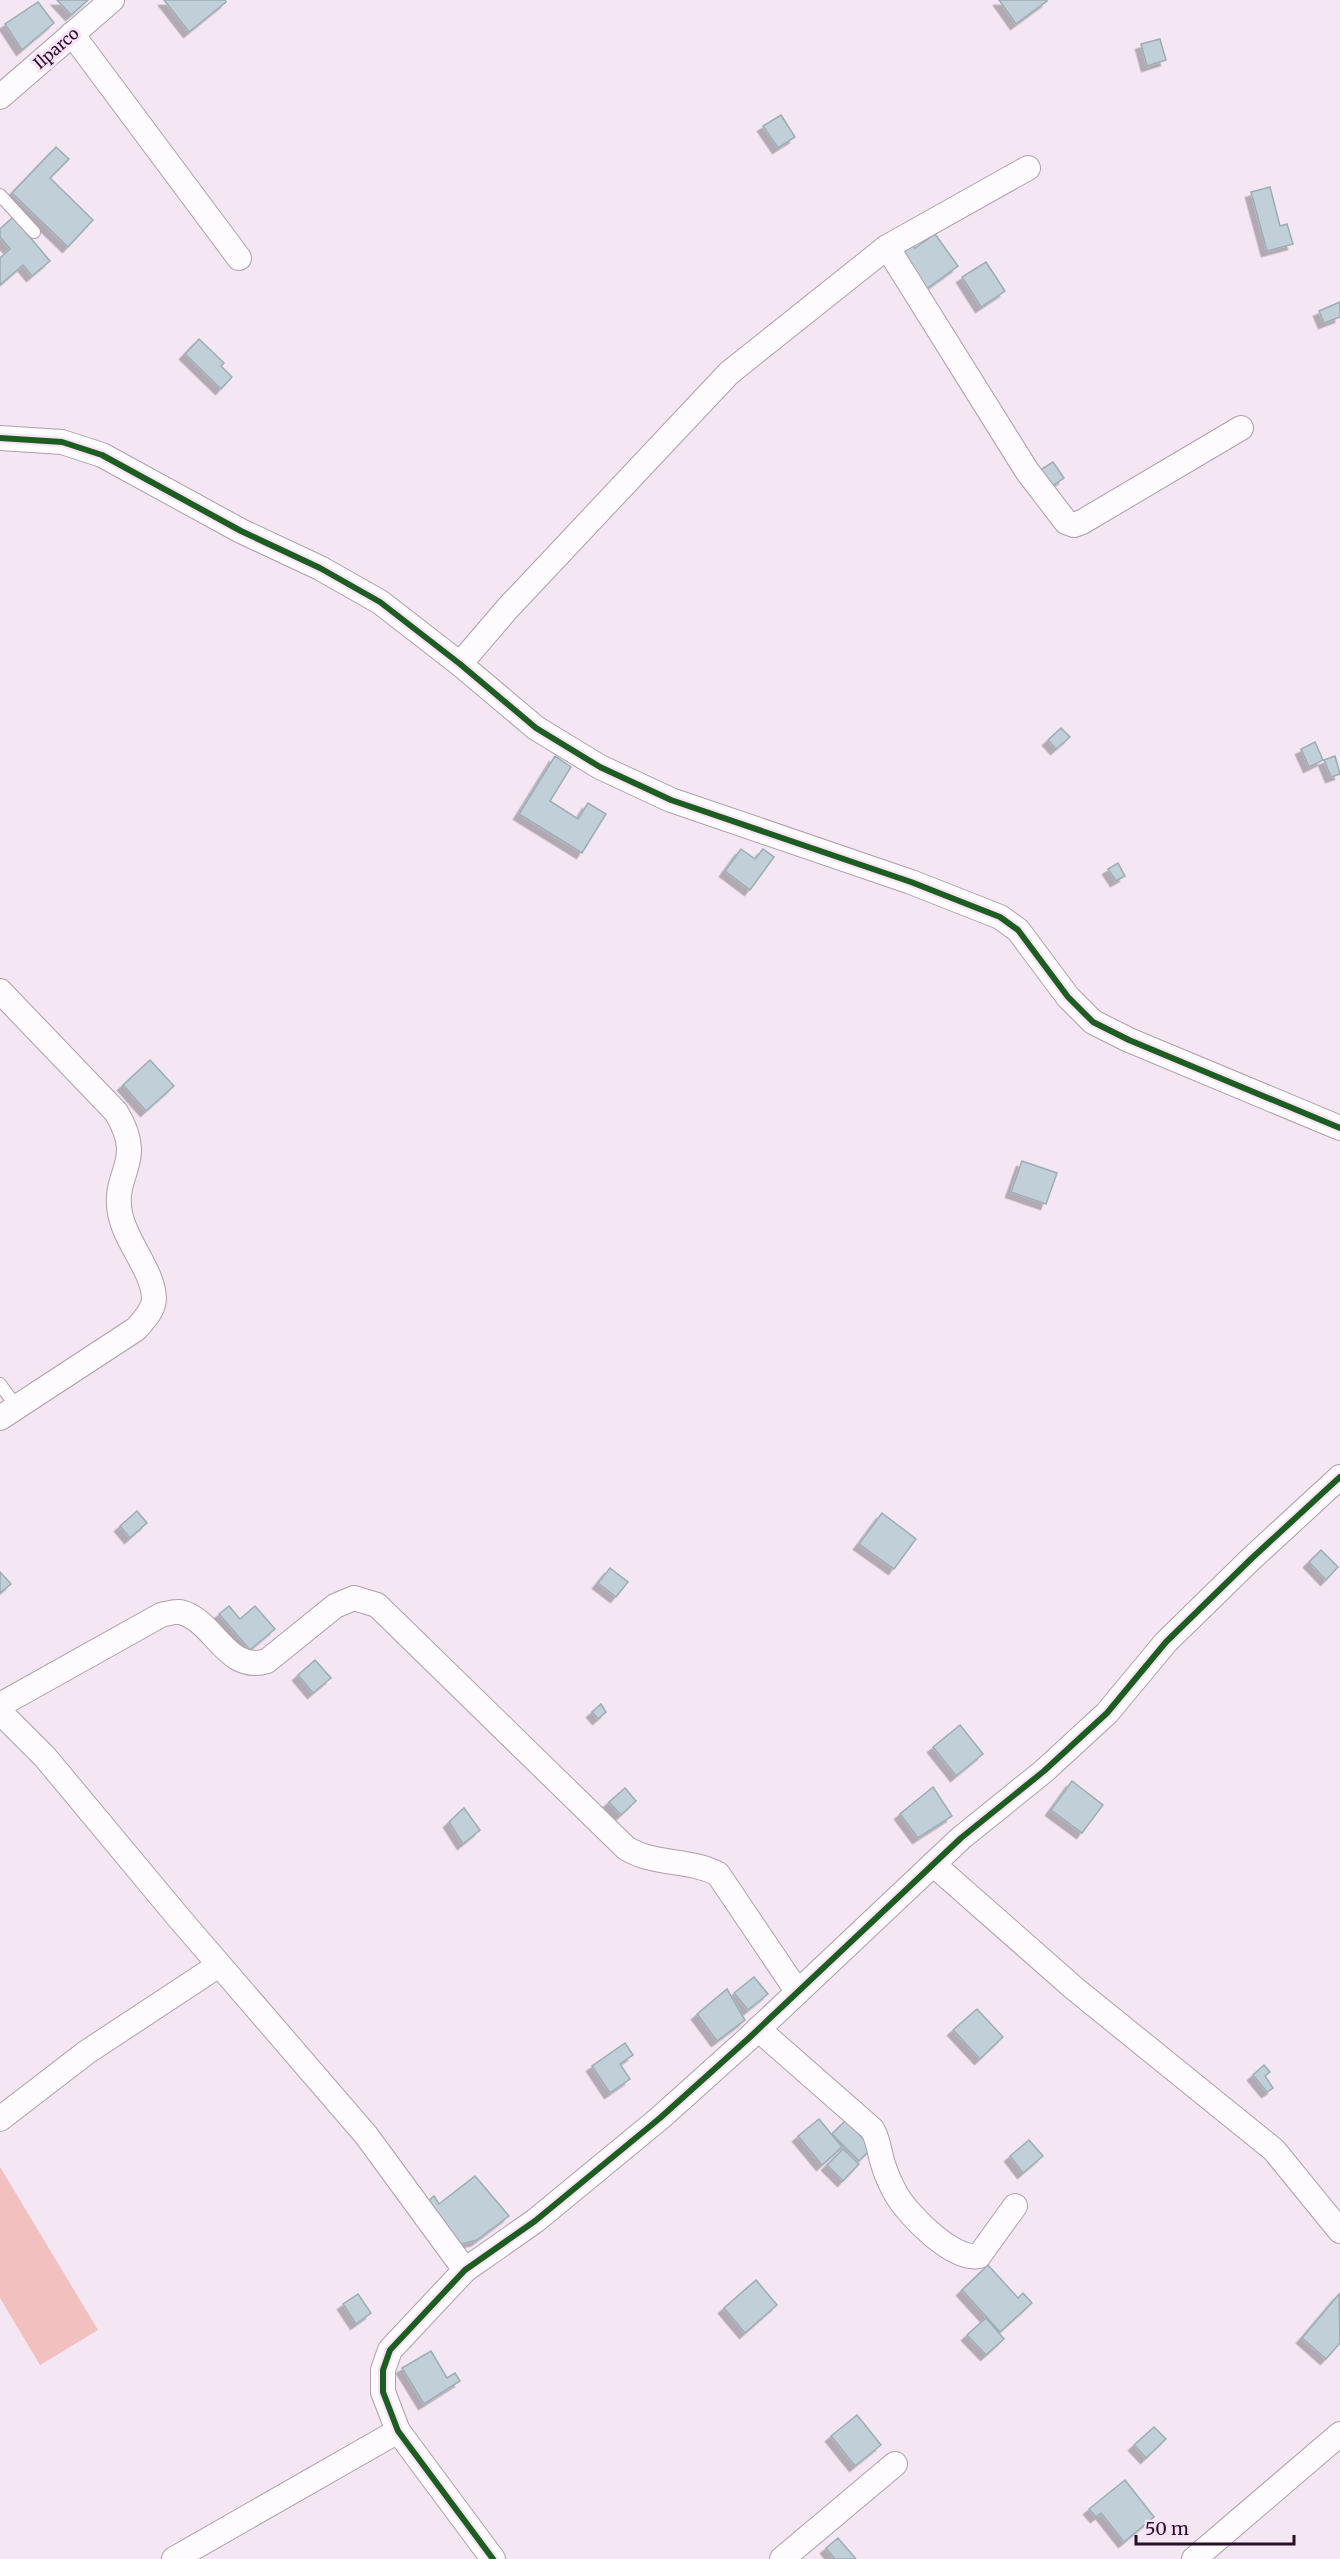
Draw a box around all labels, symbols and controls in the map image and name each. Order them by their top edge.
street label: Ilparco [29,23,83,73]
scale bar [1136,2508,1294,2546]
text: 50 m [1145,2517,1189,2540]

